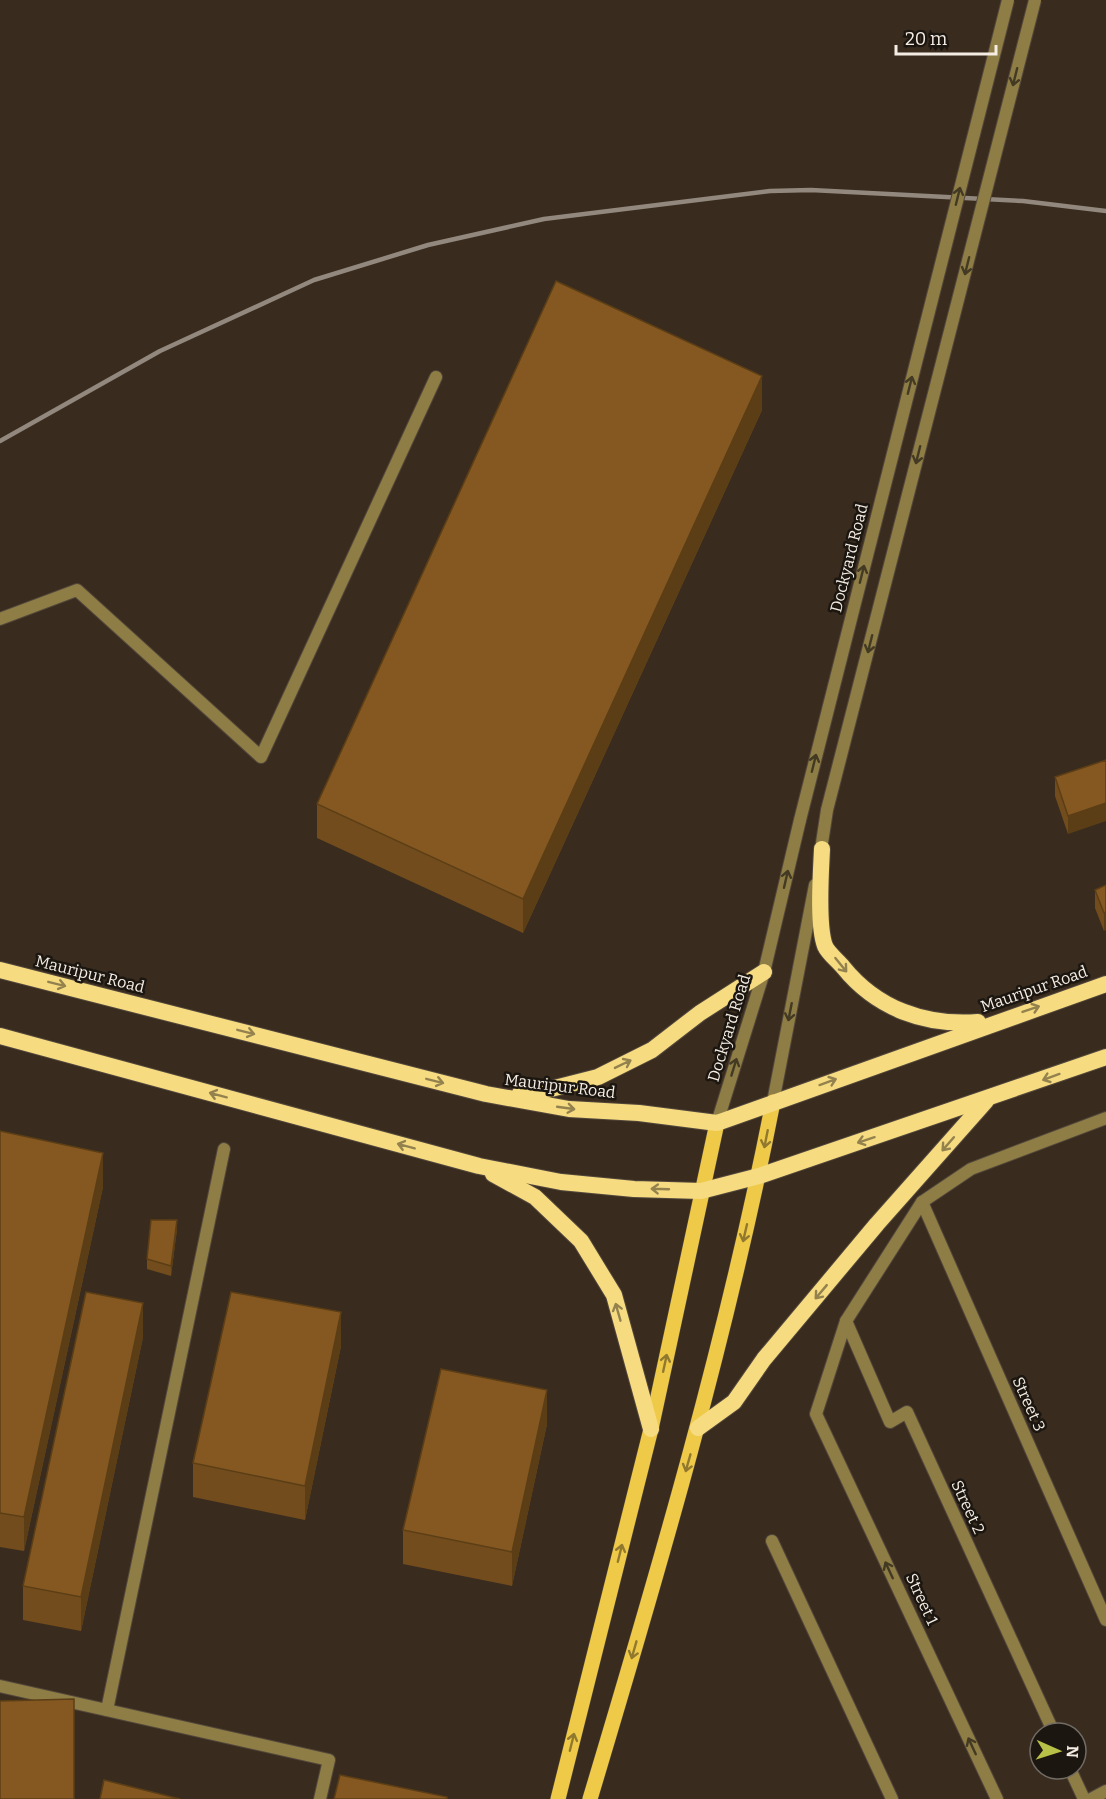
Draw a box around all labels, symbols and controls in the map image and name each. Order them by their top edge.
scale bar [896,18,996,56]
text: 20 m [905,28,947,50]
one-way arrow [1009,67,1020,86]
one-way arrow [953,187,964,206]
one-way arrow [960,256,972,275]
one-way arrow [905,376,917,395]
one-way arrow [912,445,923,464]
street label: Dockyard Road [826,501,872,614]
one-way arrow [857,565,869,584]
one-way arrow [863,634,875,653]
one-way arrow [809,754,821,773]
one-way arrow [781,870,792,889]
street label: Mauripur Road [34,951,147,997]
one-way arrow [834,956,847,972]
street label: Mauripur Road [978,962,1090,1016]
street label: Dockyard Road [704,971,755,1084]
one-way arrow [47,979,66,991]
one-way arrow [784,1002,795,1021]
one-way arrow [1021,1003,1040,1014]
one-way arrow [236,1027,255,1039]
one-way arrow [614,1058,632,1070]
one-way arrow [729,1058,740,1077]
street label: Mauripur Road [503,1070,617,1102]
one-way arrow [1042,1072,1061,1083]
one-way arrow [425,1075,444,1087]
one-way arrow [818,1076,837,1087]
one-way arrow [209,1089,228,1100]
one-way arrow [555,1102,575,1113]
one-way arrow [760,1129,771,1148]
one-way arrow [857,1135,876,1146]
one-way arrow [941,1136,955,1151]
one-way arrow [397,1140,416,1151]
one-way arrow [650,1184,670,1195]
one-way arrow [739,1223,751,1242]
one-way arrow [815,1283,828,1299]
one-way arrow [612,1303,624,1322]
one-way arrow [660,1354,671,1374]
street label: Street 3 [1009,1374,1049,1434]
one-way arrow [682,1453,693,1472]
street label: Street 2 [947,1477,989,1537]
one-way arrow [615,1544,626,1563]
one-way arrow [883,1561,895,1579]
street label: Street 1 [902,1570,942,1628]
one-way arrow [628,1640,639,1659]
north arrow [1028,1721,1088,1781]
one-way arrow [567,1733,579,1752]
one-way arrow [966,1738,978,1756]
text: N [1063,1745,1082,1758]

